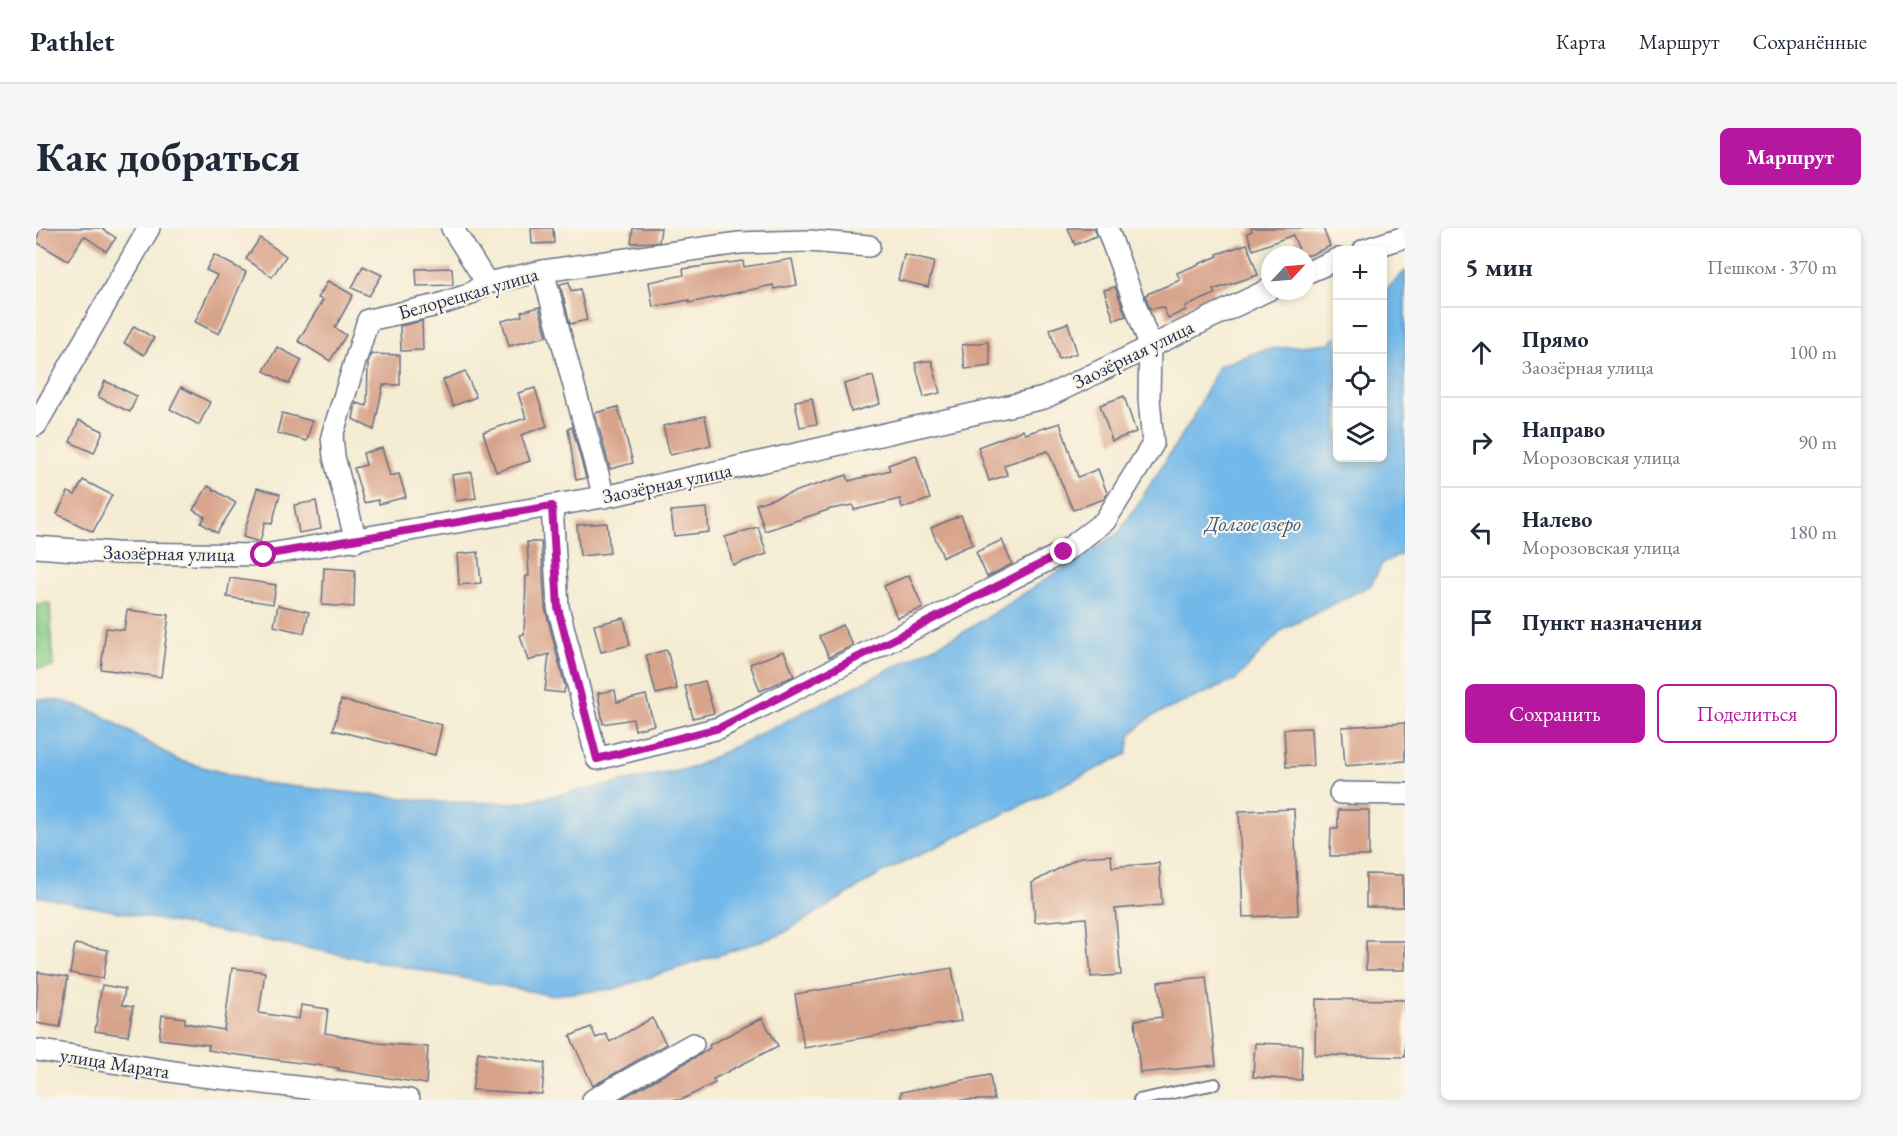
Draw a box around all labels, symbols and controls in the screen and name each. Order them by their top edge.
text: Pathlet [30,23,114,59]
text: Карта [1556,28,1606,55]
text: Маршрут [1639,28,1720,55]
text: Сохранённые [1753,28,1867,55]
button: Маршрут [1720,128,1861,185]
text: Как добраться [36,129,300,184]
north arrow [1261,246,1315,300]
map controls [1333,246,1387,462]
button: + [1333,246,1387,300]
text: 5 мин [1465,250,1533,284]
text: Пешком · 370 m [1707,254,1837,280]
street label: Белорецкая улица [395,261,541,325]
button: − [1333,300,1387,354]
street label: Заозёрная улица [1068,313,1198,395]
text: Прямо [1522,325,1589,354]
icon: ahead [1465,336,1498,369]
text: 100 m [1789,339,1837,365]
button: locate [1333,354,1387,408]
text: Заозёрная улица [1522,354,1654,380]
button: layers [1333,408,1387,462]
text: Направо [1522,415,1605,444]
icon: right [1465,426,1498,459]
text: 90 m [1798,429,1837,455]
text: Морозовская улица [1522,444,1680,470]
street label: Заозёрная улица [600,457,734,509]
text: Налево [1522,505,1592,534]
water label: Долгое озеро [1203,510,1301,537]
icon: left [1465,516,1498,549]
text: 180 m [1789,519,1837,545]
text: Морозовская улица [1522,534,1680,560]
route end [1050,538,1076,564]
street label: Заозёрная улица [103,539,235,567]
route start [250,541,276,567]
icon: arrive [1465,606,1498,639]
text: Пункт назначения [1522,608,1702,637]
button: Сохранить [1465,684,1645,743]
button: Поделиться [1657,684,1837,743]
street label: улица Марата [58,1042,172,1084]

